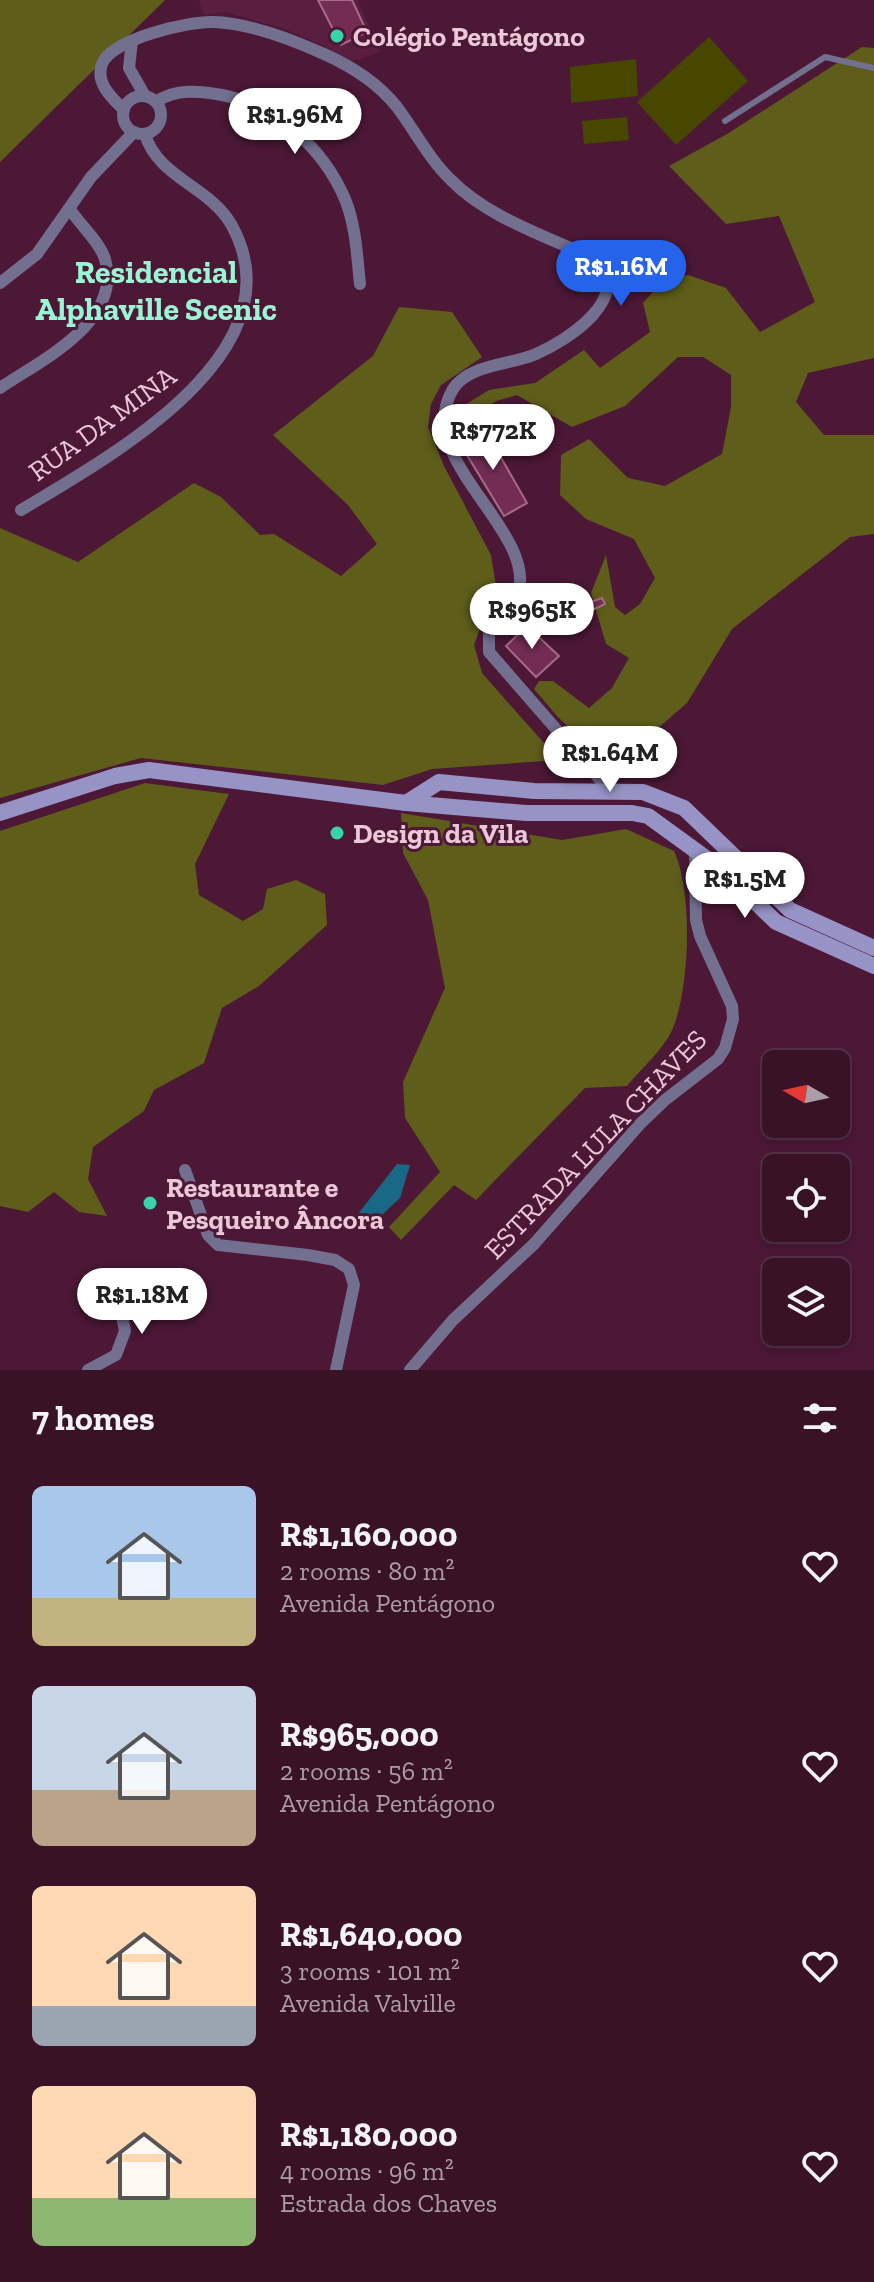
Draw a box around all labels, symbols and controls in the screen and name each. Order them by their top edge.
place label: Colégio Pentágono [353,20,585,53]
marker: Colégio Pentágono [328,27,346,45]
pin: R$1.96M [221,88,369,156]
text: R$1.96M [246,98,344,130]
pin: R$1.16M [547,240,695,308]
text: R$1.16M [574,250,668,282]
district label: Residencial Alphaville Scenic [35,253,277,328]
street label: RUA DA MINA [22,358,183,488]
pin: R$772K [428,404,558,472]
text: R$772K [450,414,536,446]
pin: R$965K [467,583,597,651]
text: R$965K [488,593,576,625]
pin: R$1.64M [536,726,684,794]
text: R$1.64M [561,736,659,768]
place label: Design da Vila [353,817,528,850]
marker: Design da Vila [328,824,346,842]
pin: R$1.5M [680,852,810,920]
text: R$1.5M [704,862,786,894]
street label: ESTRADA LULA CHAVES [477,1023,713,1266]
north arrow [762,1050,850,1138]
map controls [762,1050,850,1346]
button: locate [762,1154,850,1242]
place label: Restaurante e Pesqueiro Âncora [166,1171,384,1236]
marker: Restaurante e Pesqueiro Âncora [141,1194,159,1212]
button: layers [762,1258,850,1346]
pin: R$1.18M [68,1268,216,1336]
text: R$1.18M [95,1278,189,1310]
icon: filters [798,1396,842,1440]
text: 7 homes [32,1398,155,1439]
text: R$1,160,000 [280,1514,458,1555]
icon: home [96,1518,192,1614]
icon: heart [798,1544,842,1588]
text: 2 rooms · 80 m² [280,1555,455,1587]
text: Avenida Pentágono [280,1587,495,1619]
text: R$965,000 [280,1714,439,1755]
icon: home [96,1718,192,1814]
icon: heart [798,1744,842,1788]
text: 2 rooms · 56 m² [280,1755,453,1787]
text: Avenida Pentágono [280,1787,495,1819]
text: R$1,640,000 [280,1914,463,1955]
icon: home [96,1918,192,2014]
icon: heart [798,1944,842,1988]
text: 3 rooms · 101 m² [280,1955,460,1987]
text: Avenida Valville [280,1987,456,2019]
text: R$1,180,000 [280,2114,458,2155]
icon: home [96,2118,192,2214]
icon: heart [798,2144,842,2188]
text: 4 rooms · 96 m² [280,2155,454,2187]
text: Estrada dos Chaves [280,2187,497,2219]

